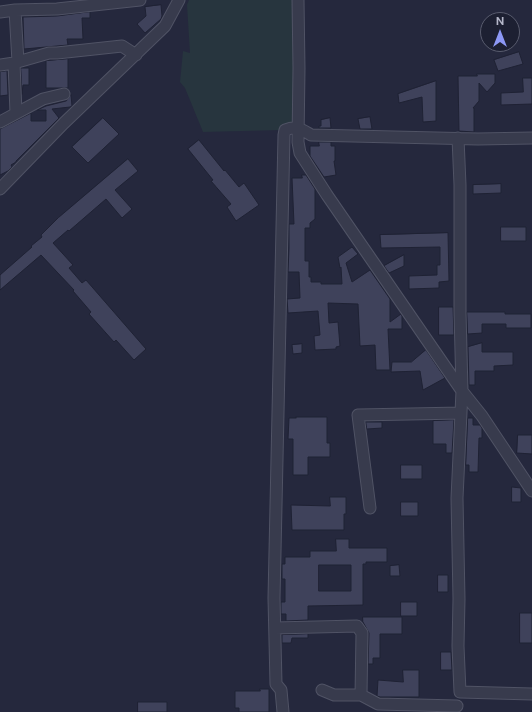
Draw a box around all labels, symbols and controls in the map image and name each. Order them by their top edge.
north arrow [480,12,520,52]
text: N [496,15,504,27]

